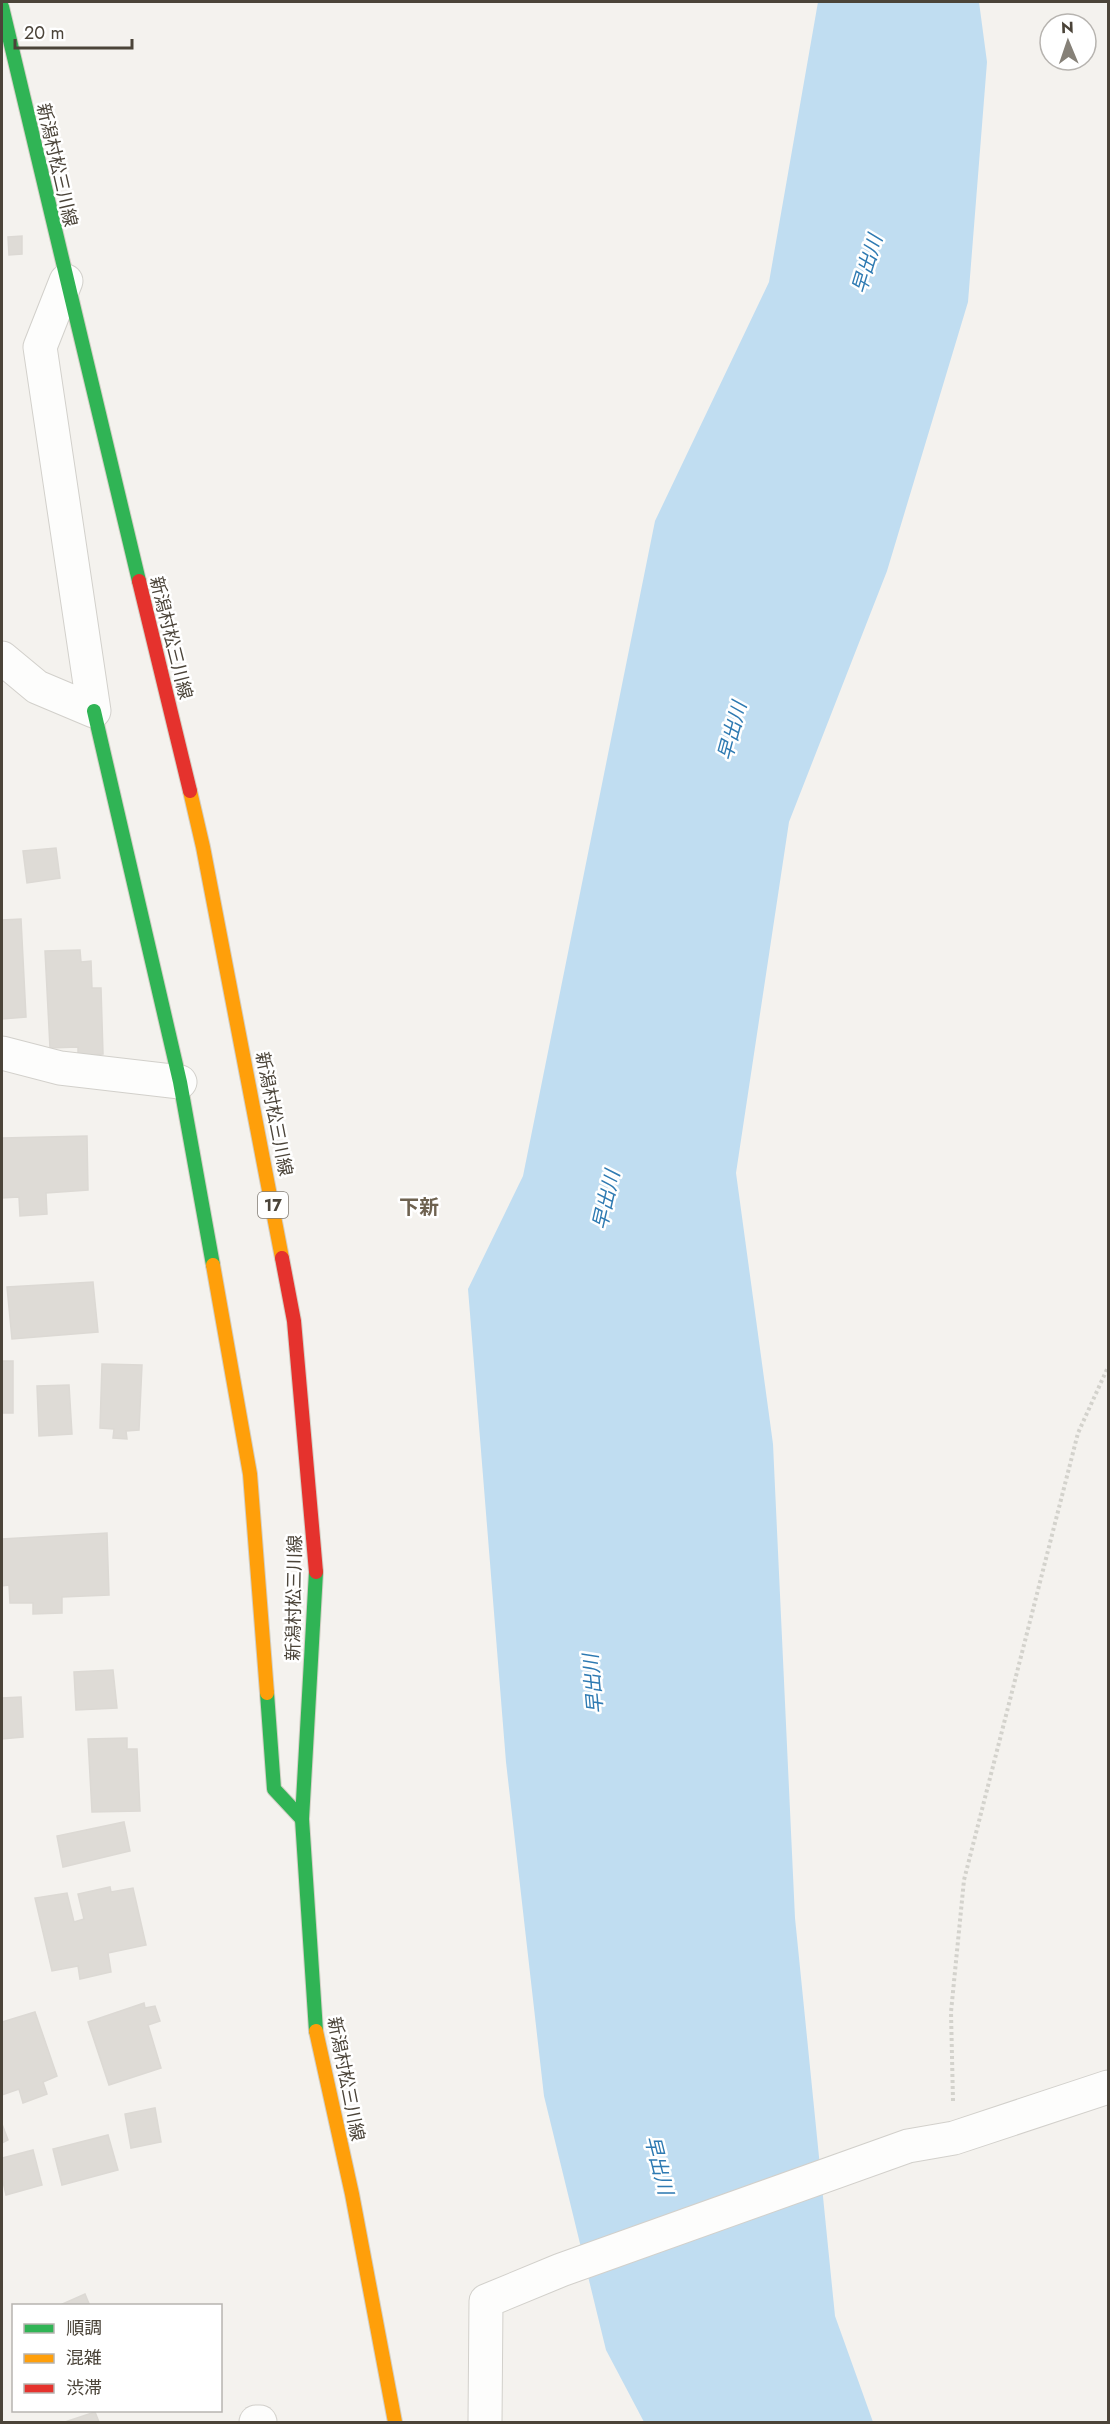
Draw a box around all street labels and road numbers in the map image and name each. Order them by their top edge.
street label: 新潟村松三川線 [30,101,84,229]
street label: 新潟村松三川線 [143,574,199,702]
street label: 新潟村松三川線 [249,1050,299,1178]
road number: 17 [258,1192,288,1218]
street label: 新潟村松三川線 [280,1535,308,1661]
street label: 新潟村松三川線 [321,2015,371,2143]

